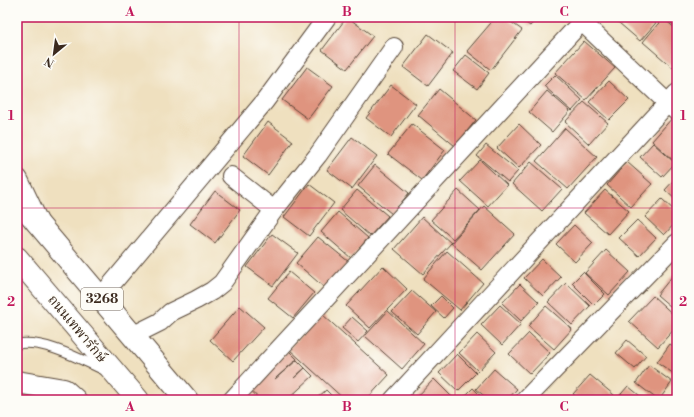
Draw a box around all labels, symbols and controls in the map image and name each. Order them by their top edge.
text: A [124,4,135,20]
text: B [342,4,352,20]
text: C [559,4,569,20]
north arrow [34,34,74,74]
text: N [42,53,57,70]
text: 1 [8,108,15,124]
text: 1 [680,108,687,124]
road number: 3268 [81,288,123,310]
street label: ถนนเทพารักษ์ [43,291,112,367]
text: 2 [7,294,15,310]
text: 2 [679,294,687,310]
text: A [124,399,135,415]
text: B [342,399,352,415]
text: C [559,399,569,415]

